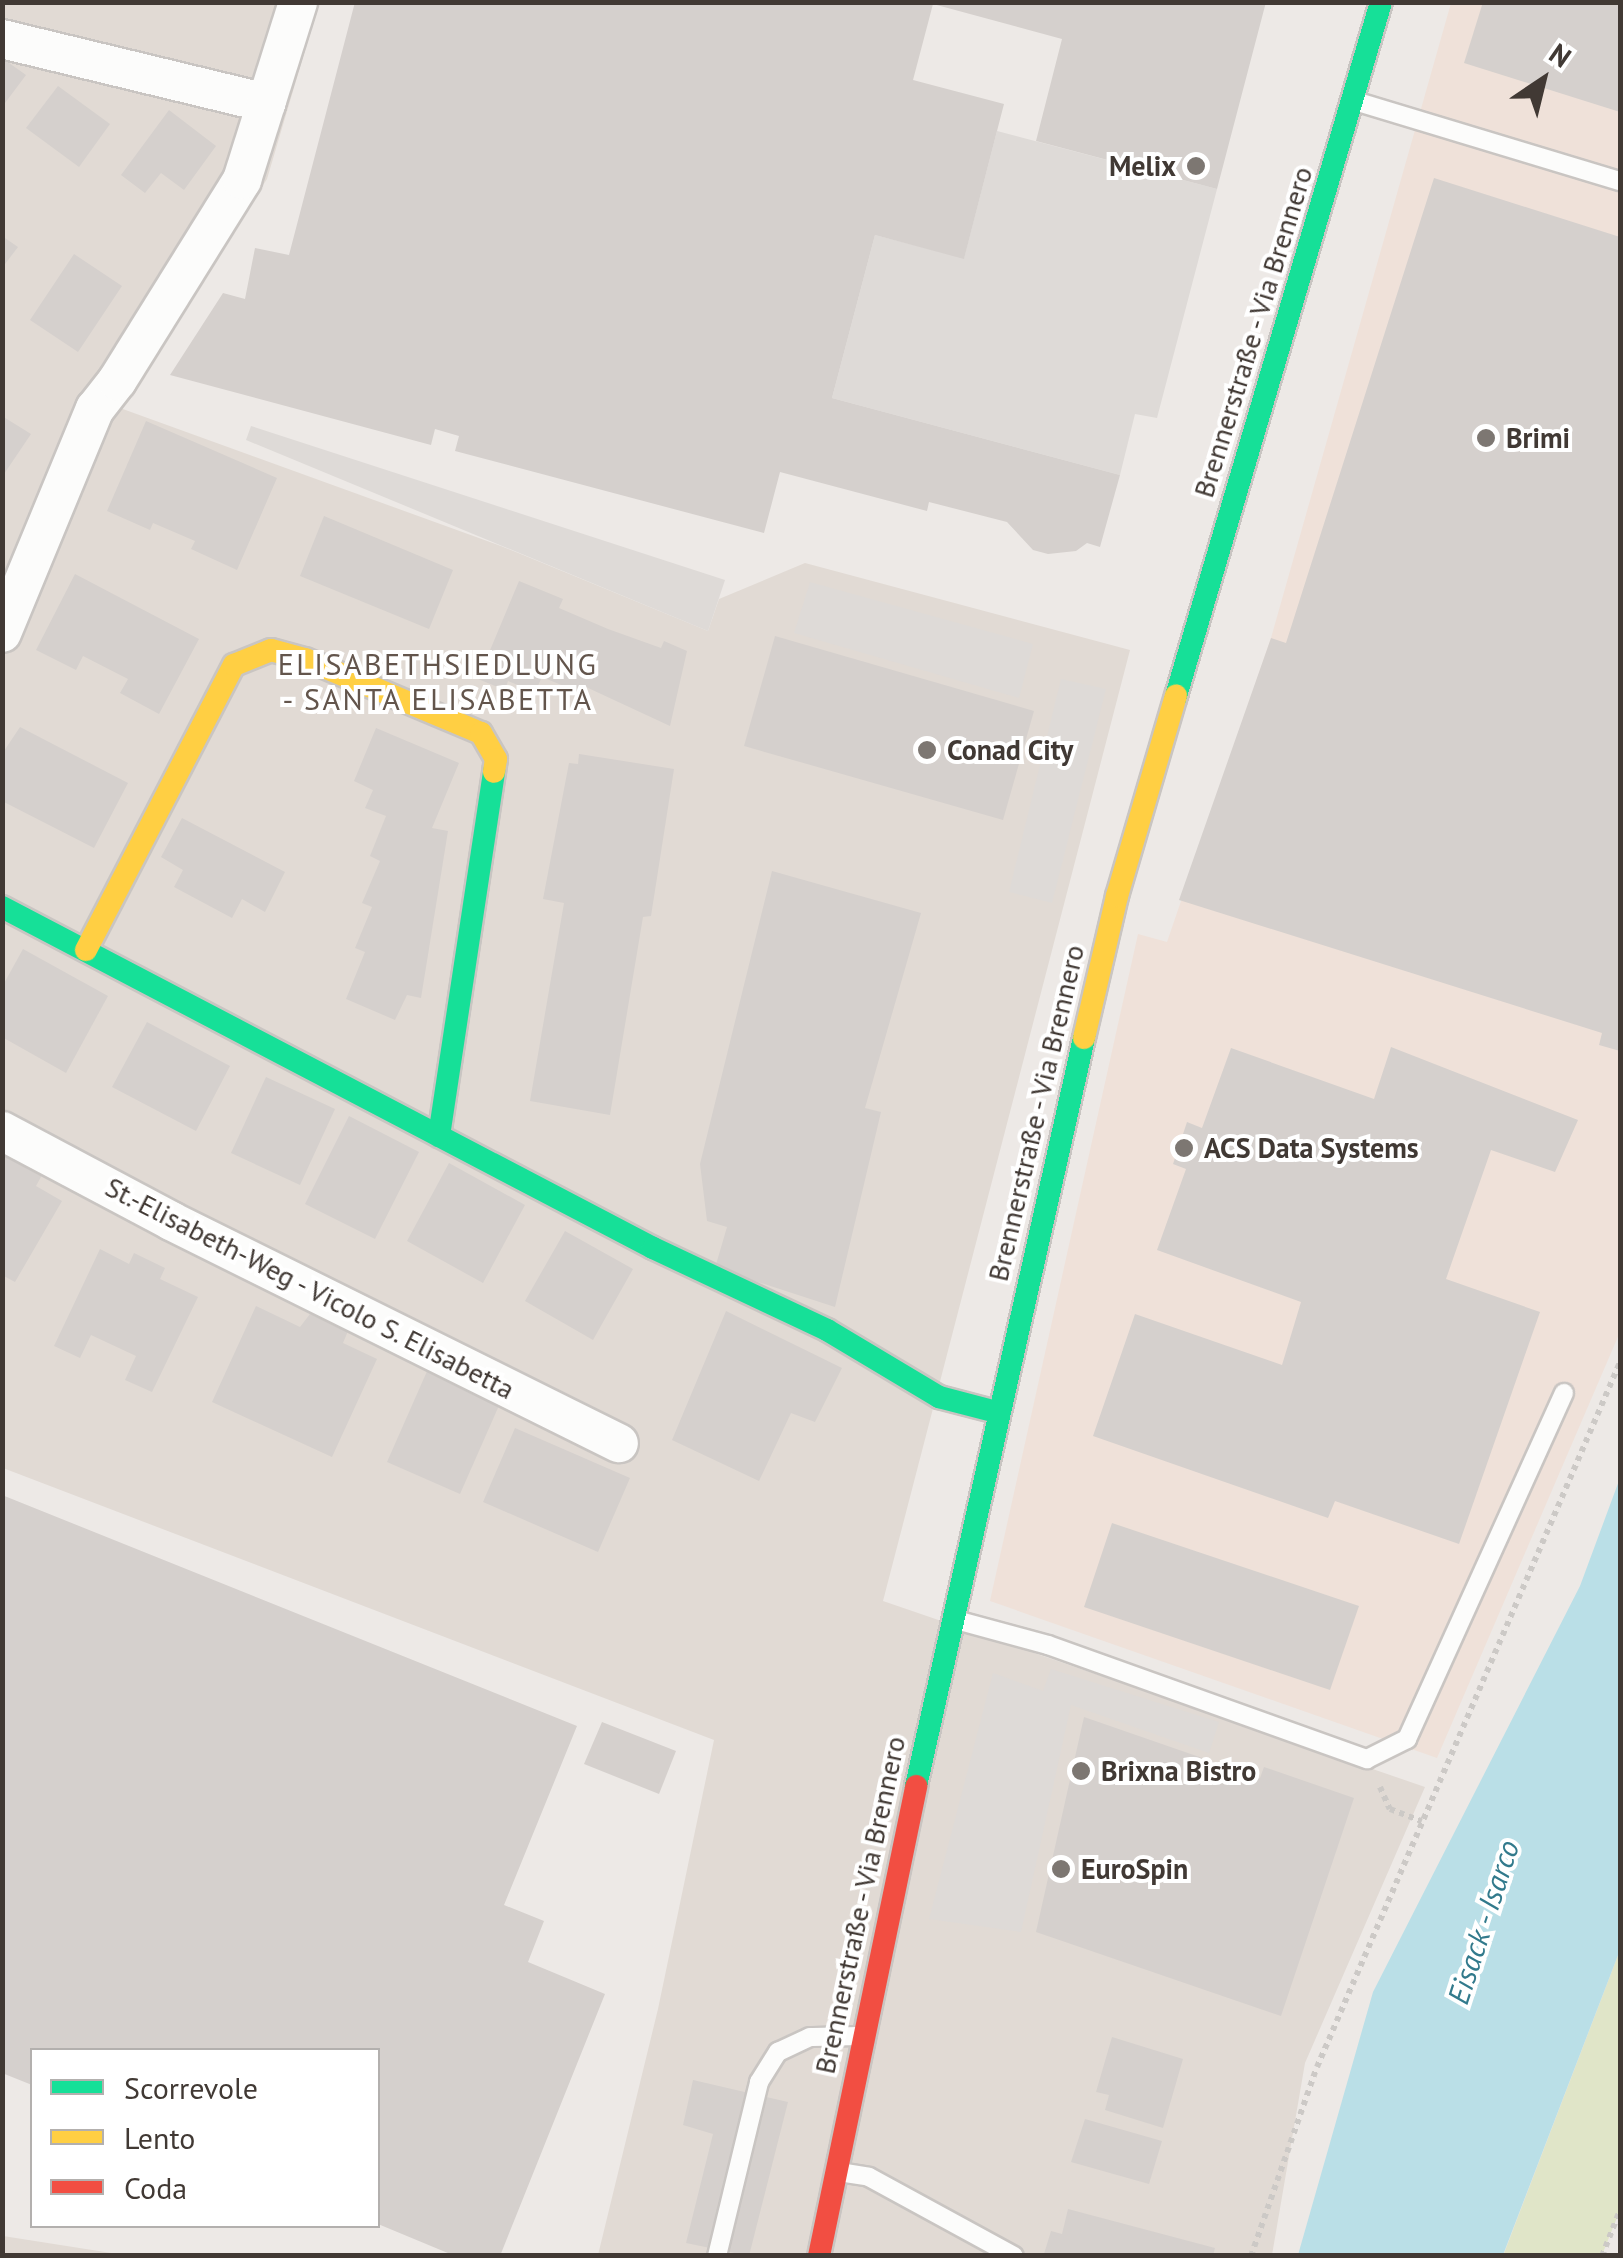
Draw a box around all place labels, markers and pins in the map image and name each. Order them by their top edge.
place label: Melix [1109,149,1176,183]
marker: Melix [1185,155,1207,177]
place label: Brimi [1506,421,1570,455]
marker: Brimi [1475,427,1497,449]
place label: Conad City [947,733,1074,767]
marker: Conad City [916,739,938,761]
place label: ACS Data Systems [1204,1131,1419,1165]
marker: ACS Data Systems [1173,1137,1195,1159]
place label: Brixna Bistro [1101,1754,1256,1788]
marker: Brixna Bistro [1070,1760,1092,1782]
place label: EuroSpin [1081,1852,1188,1886]
marker: EuroSpin [1050,1858,1072,1880]

